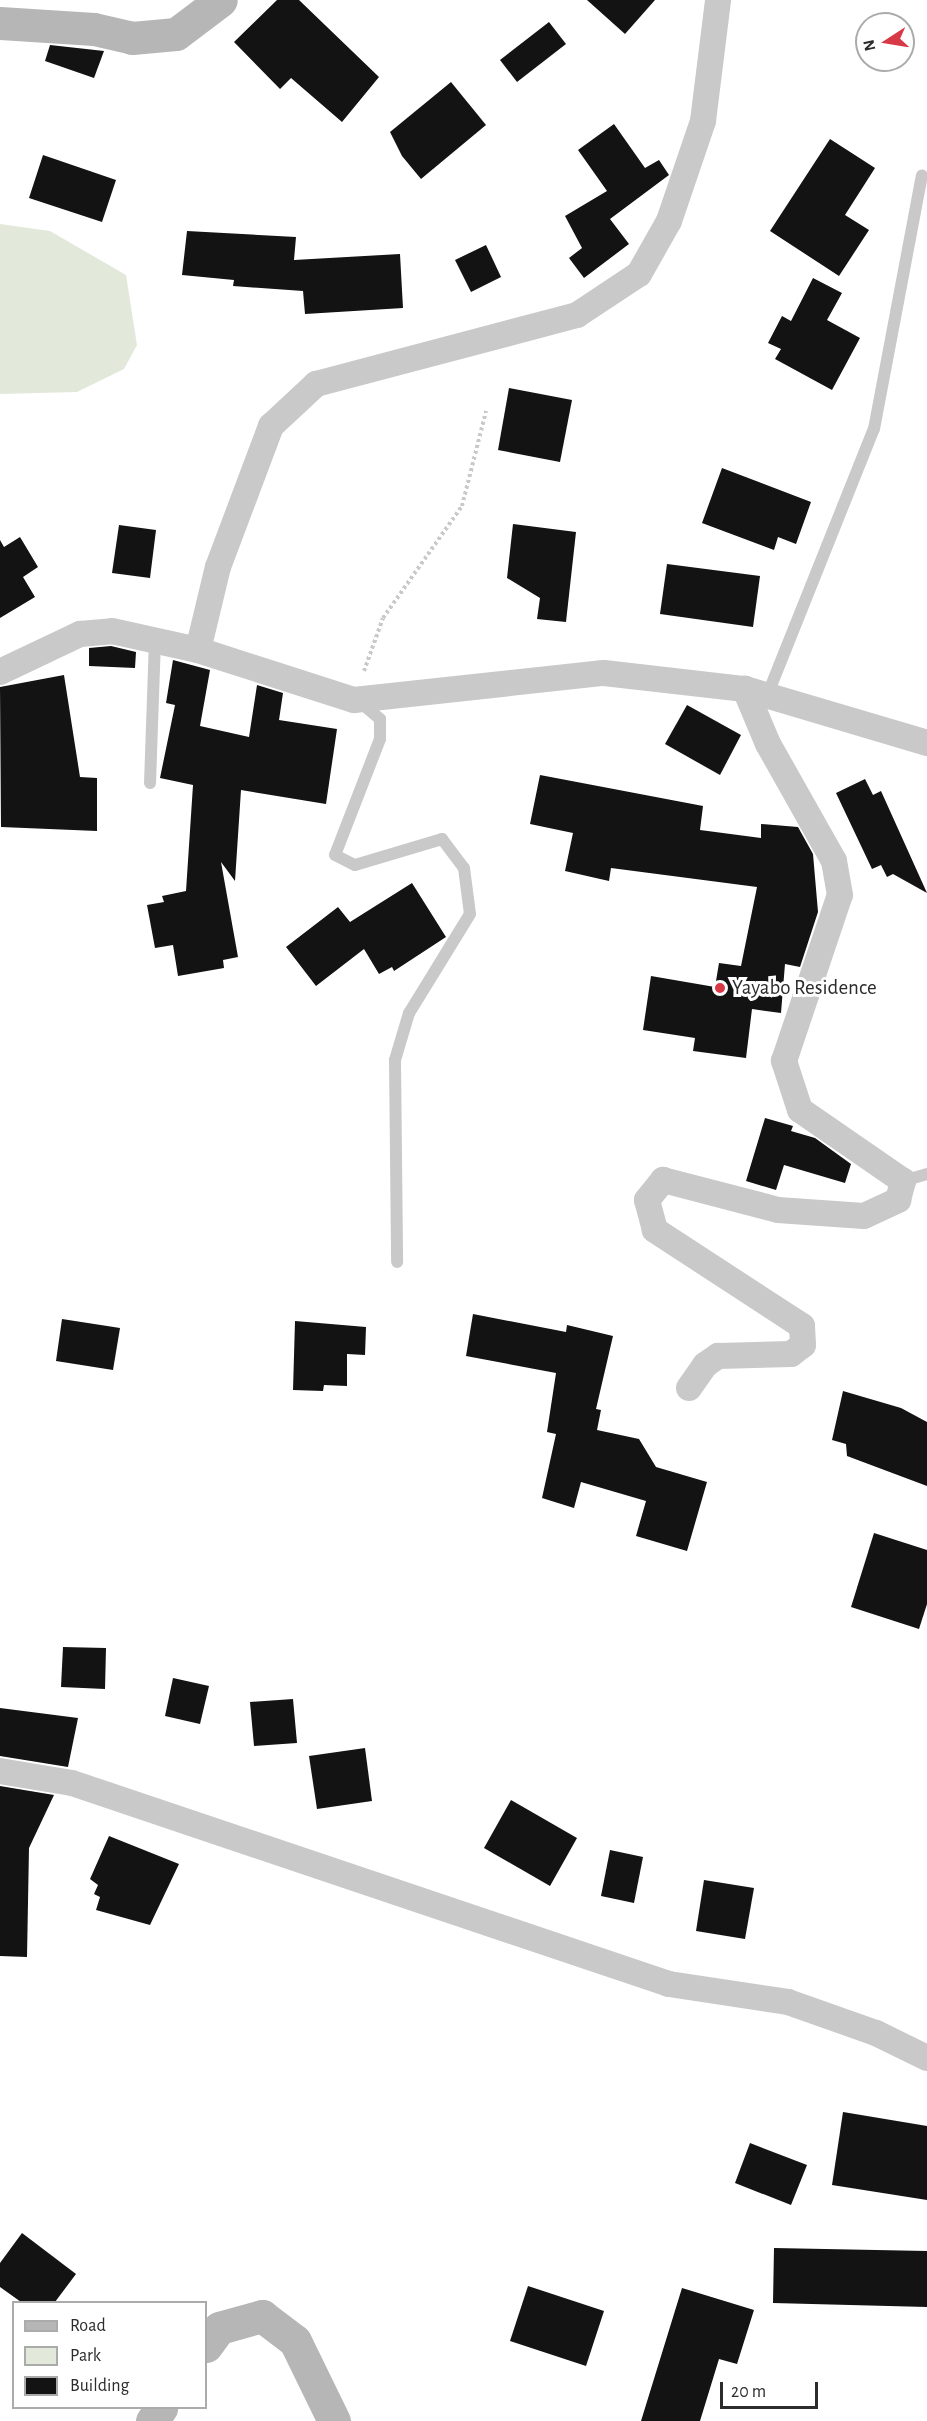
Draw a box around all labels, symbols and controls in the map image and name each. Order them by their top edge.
north arrow [855,12,915,72]
text: N [860,38,878,52]
place label: Yayabo Residence [732,975,877,1001]
marker: Yayabo Residence [713,981,727,995]
legend [12,2301,207,2409]
text: Road [70,2317,106,2335]
text: Park [70,2347,101,2365]
scale bar [723,2370,820,2408]
text: Building [70,2377,129,2395]
text: 20 m [731,2383,766,2401]

